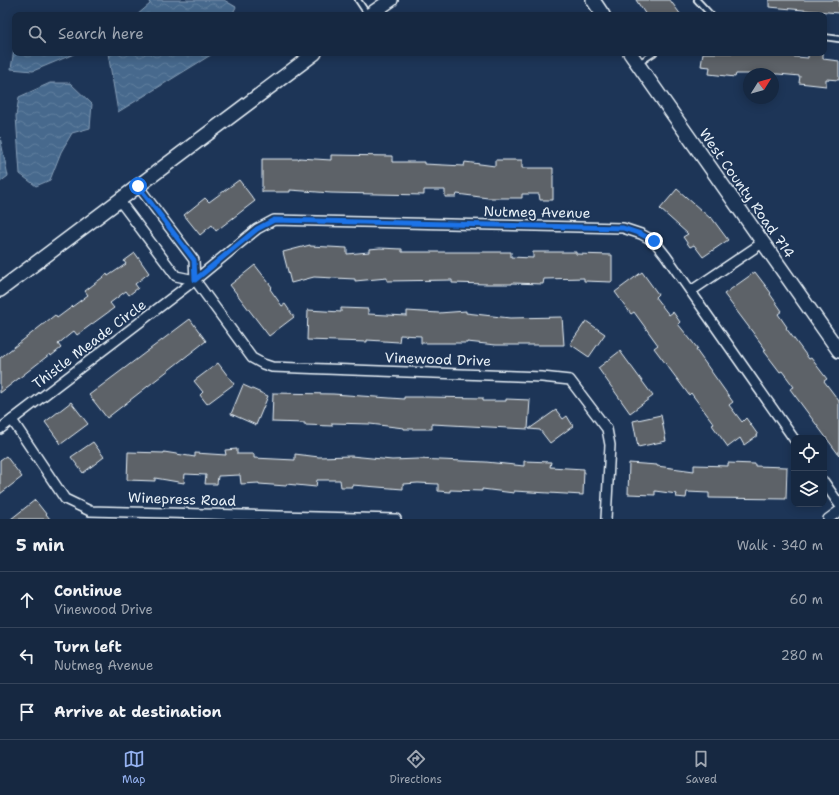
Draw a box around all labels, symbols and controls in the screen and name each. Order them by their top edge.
search box [12,12,827,56]
icon: search [26,23,48,45]
text: Search here [58,24,144,44]
north arrow [743,68,779,104]
street label: West County Road 714 [695,125,799,261]
route start [129,177,147,195]
street label: Nutmeg Avenue [483,202,591,222]
route end [645,232,663,250]
street label: Thistle Meade Circle [29,295,149,393]
street label: Vinewood Drive [384,348,492,370]
map controls [791,435,827,507]
button: locate [791,435,827,471]
button: layers [791,471,827,507]
street label: Winepress Road [128,488,237,510]
text: 5 min [16,534,64,556]
text: Walk · 340 m [737,537,823,554]
text: Continue [54,581,122,601]
icon: ahead [16,589,38,611]
text: 60 m [790,591,823,608]
text: Vinewood Drive [54,601,153,618]
text: Turn left [54,637,122,657]
icon: left [16,645,38,667]
text: 280 m [781,647,823,664]
text: Nutmeg Avenue [54,657,153,674]
icon: arrive [16,701,38,723]
text: Arrive at destination [54,702,222,722]
tab: Map [122,748,146,787]
tab: Directions [389,748,442,787]
tab: Saved [686,748,717,787]

